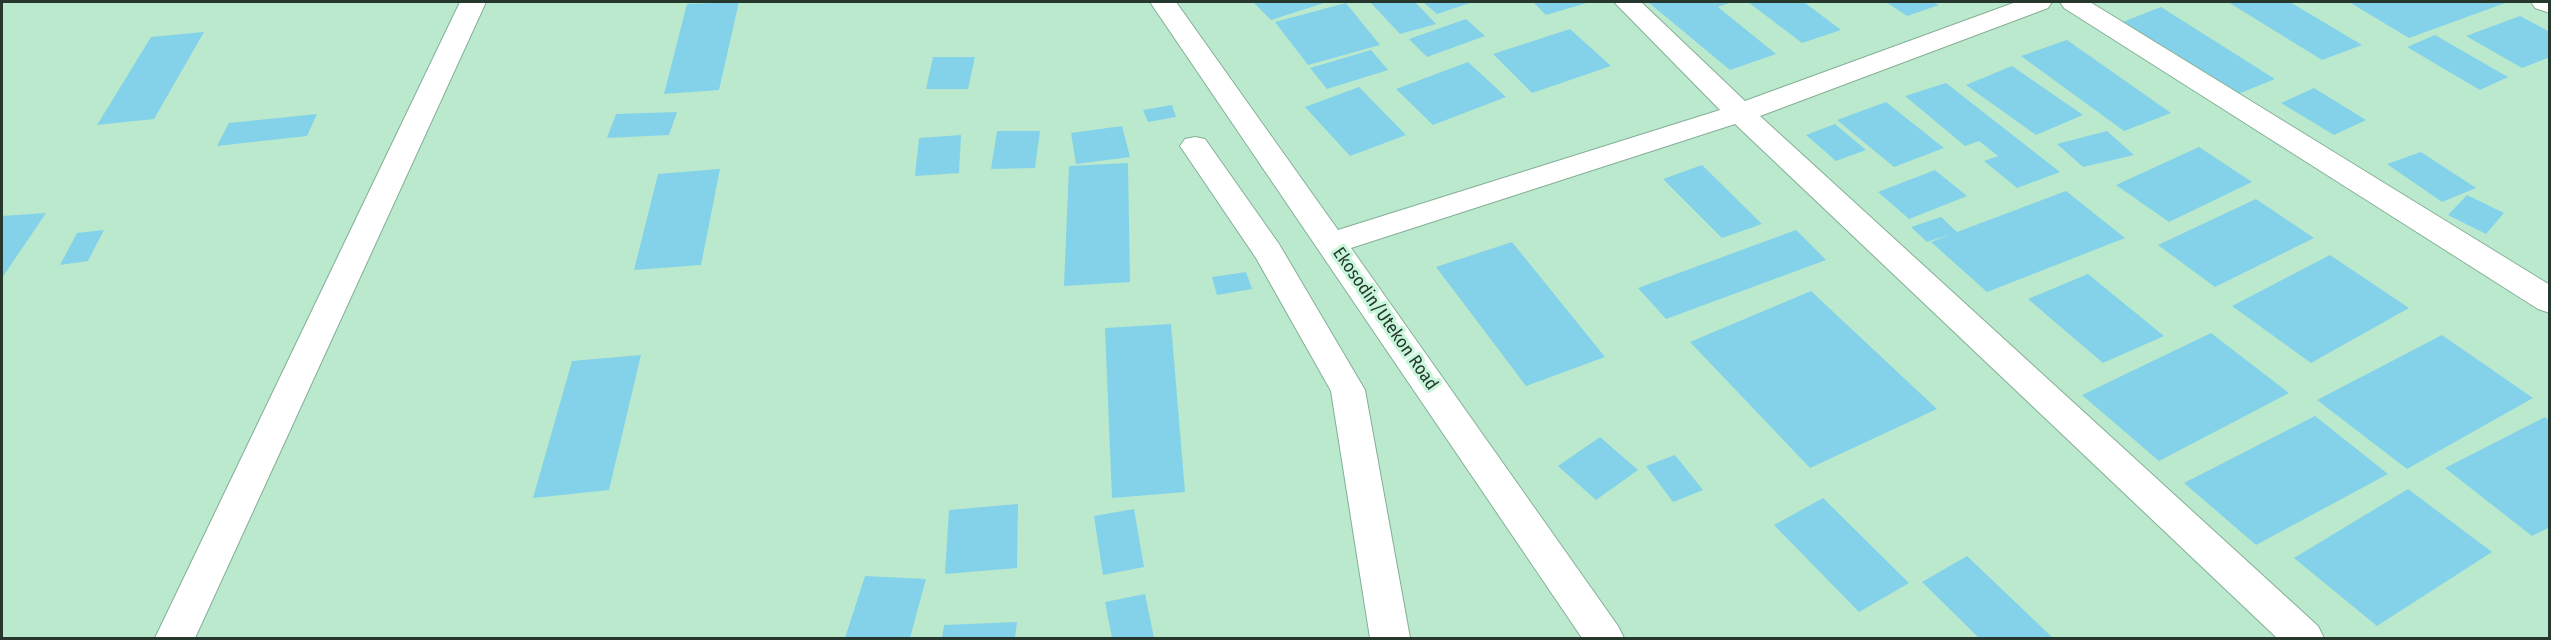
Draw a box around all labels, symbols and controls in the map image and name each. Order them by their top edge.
street label: Ekosodin/Utekon Road [1328,244,1442,394]

